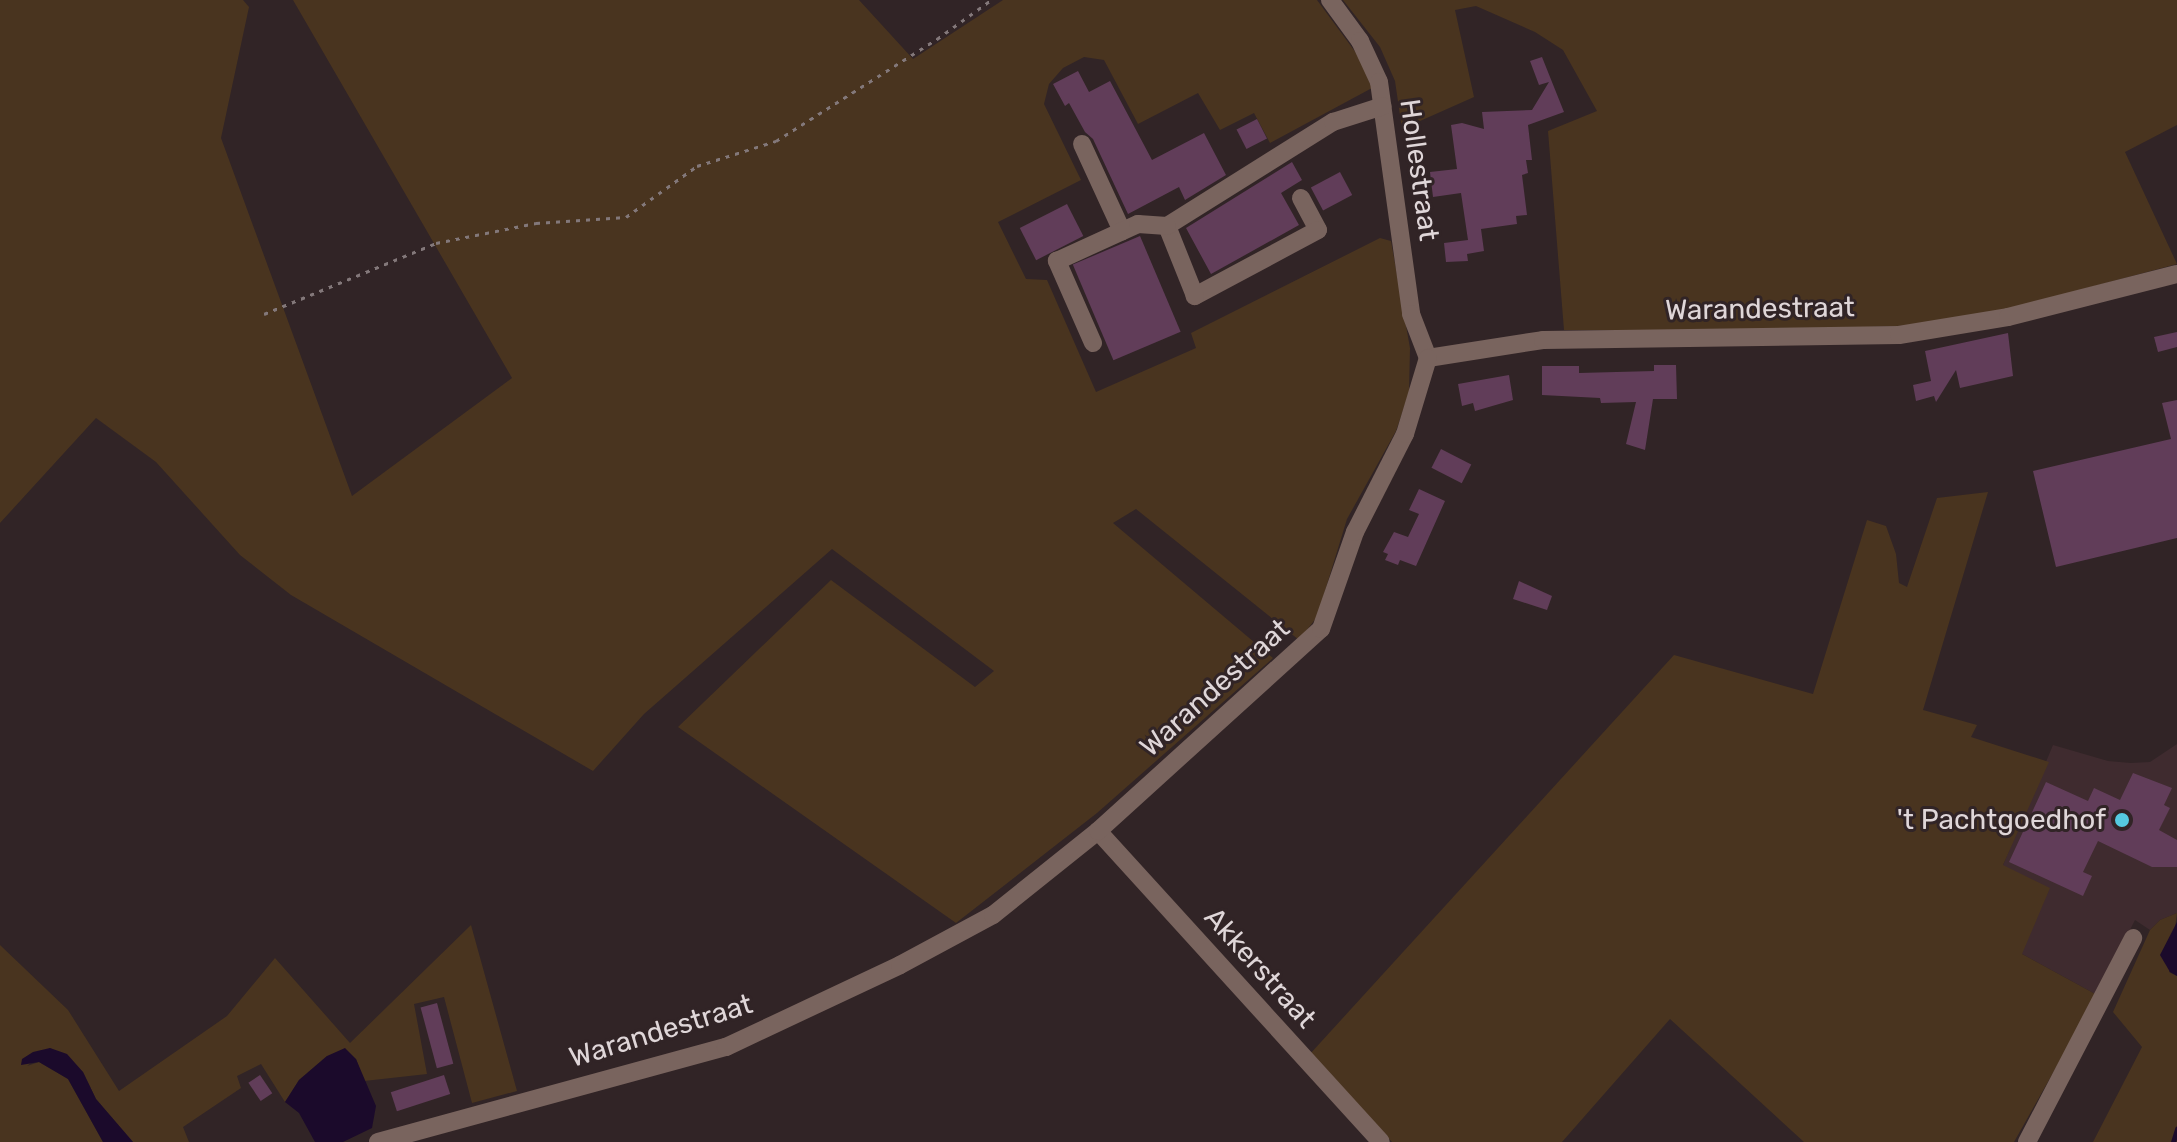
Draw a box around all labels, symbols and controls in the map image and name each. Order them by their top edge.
street label: Hollestraat [1392,97,1446,243]
street label: Warandestraat [1665,291,1855,327]
street label: Warandestraat [1133,612,1297,764]
place label: 't Pachtgoedhof [1897,803,2106,837]
marker: 't Pachtgoedhof [2113,811,2131,829]
street label: Akkerstraat [1197,901,1323,1035]
street label: Warandestraat [565,987,757,1075]

